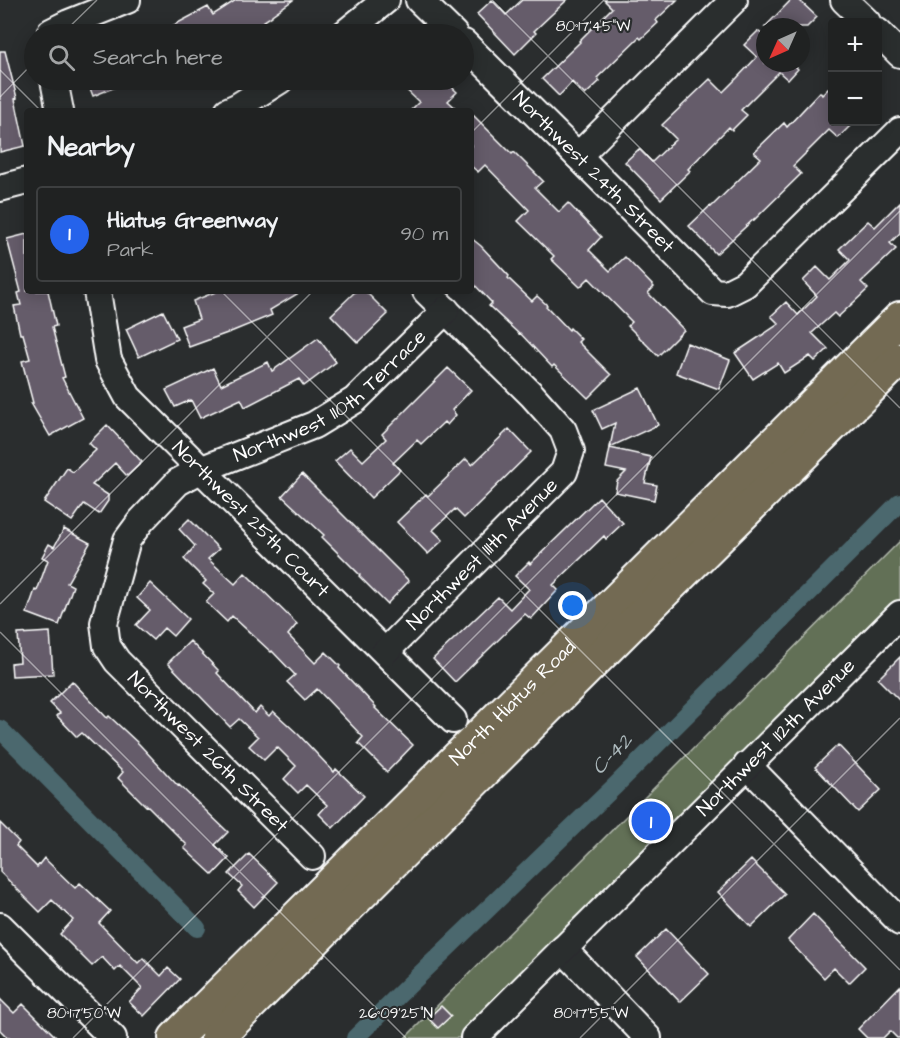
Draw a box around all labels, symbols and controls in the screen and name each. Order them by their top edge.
text: 80°17'45"W [556,16,630,37]
north arrow [756,18,810,72]
map controls [828,18,882,126]
button: + [828,18,882,72]
search box [24,24,474,90]
icon: search [45,41,78,74]
text: Search here [93,42,223,73]
button: − [828,72,882,126]
street label: Northwest 24th Street [506,85,681,259]
text: Nearby [48,129,135,165]
text: Hiatus Greenway [107,205,278,236]
text: 1 [68,220,71,248]
text: 90 m [400,220,448,248]
text: Park [107,236,153,264]
street label: Northwest 110th Terrace [229,323,433,469]
street label: Northwest 25th Court [166,434,336,604]
street label: Northwest 111th Avenue [400,472,565,637]
your location [558,591,587,620]
street label: North Hiatus Road [443,633,582,772]
street label: Northwest 112th Avenue [690,652,862,823]
street label: Northwest 26th Street [121,665,295,839]
water label: C-42 [585,726,640,781]
pin: 1 [632,798,670,844]
text: 80°17'50"W [47,1003,121,1024]
text: 26°09'25"N [359,1003,433,1024]
text: 80°17'55"W [554,1003,628,1024]

